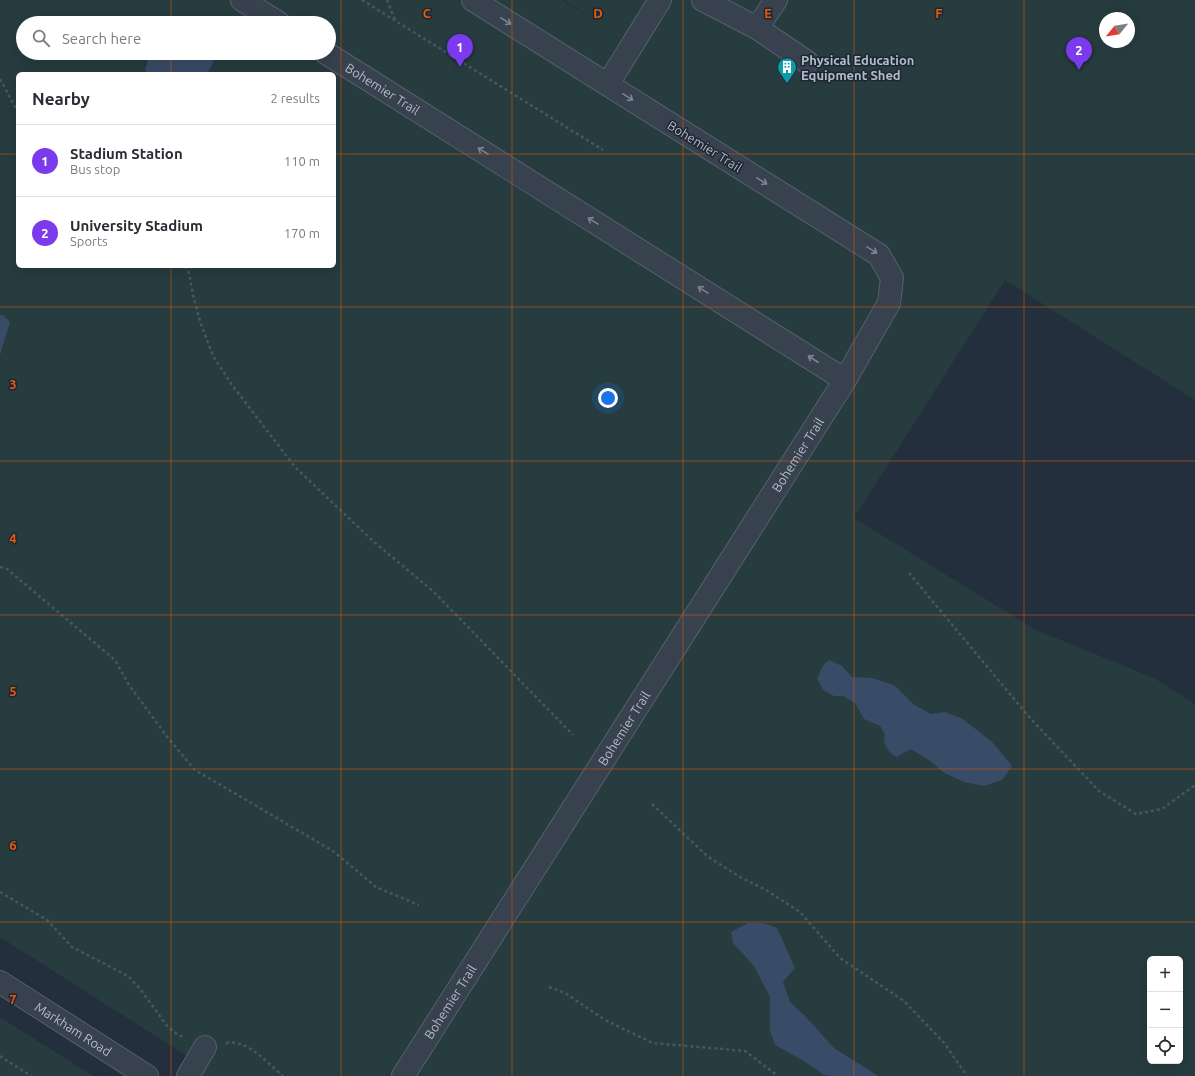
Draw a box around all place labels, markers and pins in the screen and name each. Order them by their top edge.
pin: 1 [447,34,473,67]
pin: 2 [1066,37,1092,70]
place label: Physical Education Equipment Shed [801,53,914,82]
building icon: Physical Education Equipment Shed [776,56,798,84]

